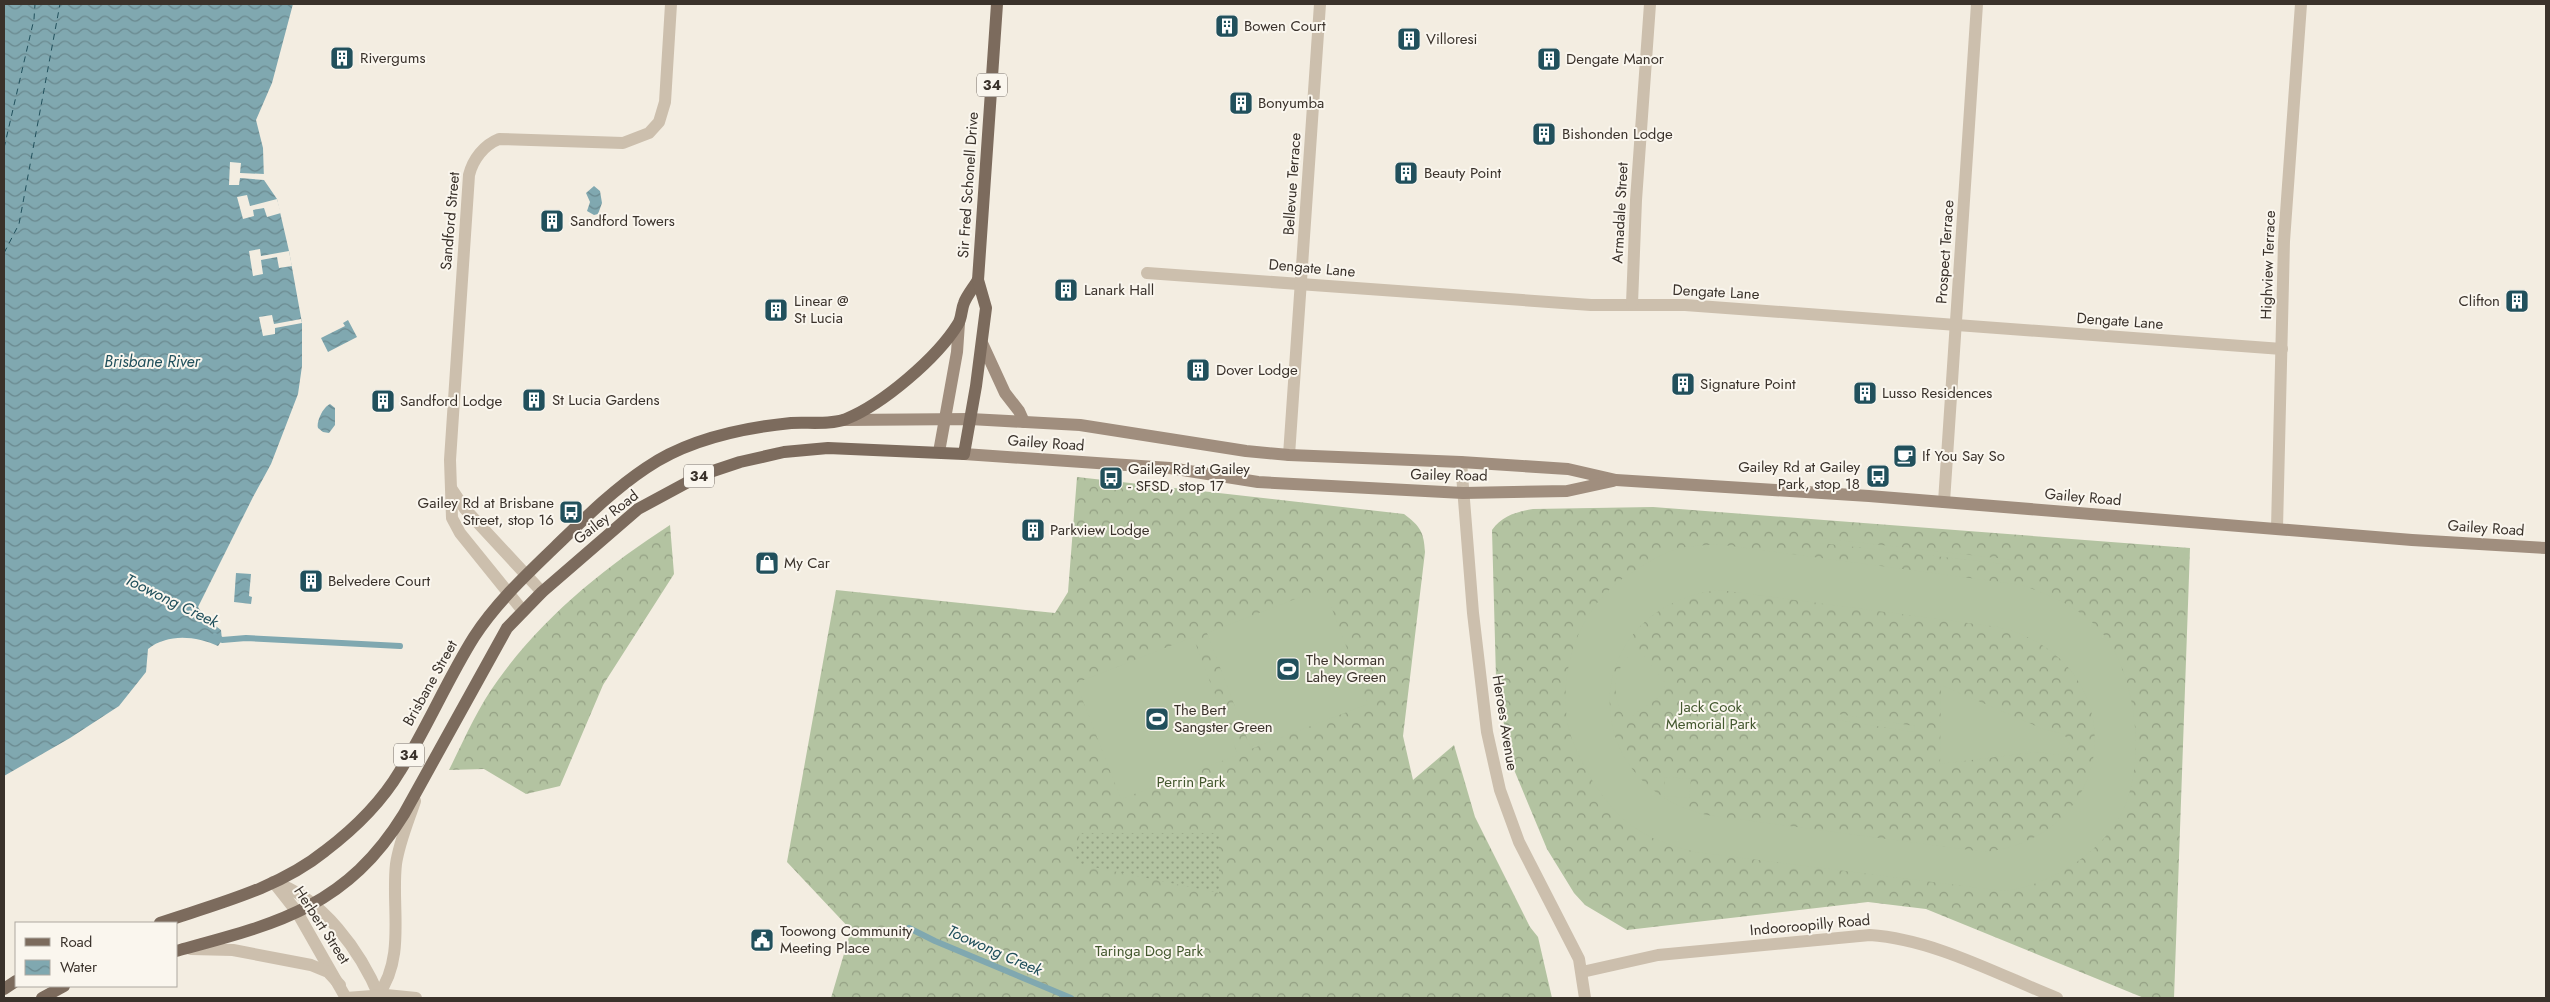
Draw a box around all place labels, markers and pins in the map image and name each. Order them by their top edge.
building icon: Bowen Court [1214,13,1240,39]
place label: Bowen Court [1244,15,1326,37]
building icon: Villoresi [1396,26,1422,52]
place label: Villoresi [1426,28,1477,50]
building icon: Rivergums [329,45,355,71]
building icon: Dengate Manor [1536,46,1562,72]
place label: Rivergums [360,47,426,69]
place label: Dengate Manor [1566,48,1665,70]
building icon: Bonyumba [1228,90,1254,116]
place label: Bonyumba [1258,92,1324,114]
building icon: Bishonden Lodge [1531,121,1557,147]
place label: Bishonden Lodge [1562,123,1673,145]
building icon: Beauty Point [1393,160,1419,186]
place label: Beauty Point [1424,162,1502,184]
building icon: Sandford Towers [539,208,565,234]
place label: Sandford Towers [570,210,675,232]
building icon: Lanark Hall [1053,277,1079,303]
place label: Lanark Hall [1084,279,1154,301]
building icon: Clifton [2504,288,2530,314]
place label: Linear @ St Lucia [794,290,849,329]
place label: Clifton [2458,290,2500,312]
building icon: Linear @ St Lucia [763,297,789,323]
building icon: Dover Lodge [1185,357,1211,383]
place label: Dover Lodge [1216,359,1298,381]
building icon: Signature Point [1670,371,1696,397]
place label: Signature Point [1700,373,1796,395]
building icon: Lusso Residences [1852,380,1878,406]
place label: Lusso Residences [1882,382,1992,404]
building icon: St Lucia Gardens [521,387,547,413]
building icon: Sandford Lodge [370,388,396,414]
place label: St Lucia Gardens [552,389,660,411]
place label: Sandford Lodge [400,390,503,412]
cafe icon: If You Say So [1892,443,1918,469]
place label: If You Say So [1922,445,2005,467]
place label: Gailey Rd at Gailey Park, stop 18 [1738,456,1860,495]
place label: Gailey Rd at Gailey - SFSD, stop 17 [1128,458,1250,497]
bus stop icon: Gailey Rd at Gailey Park, stop 18 [1865,463,1891,489]
bus stop icon: Gailey Rd at Gailey - SFSD, stop 17 [1098,465,1124,491]
place label: Gailey Rd at Brisbane Street, stop 16 [418,492,554,531]
bus stop icon: Gailey Rd at Brisbane Street, stop 16 [558,499,584,525]
building icon: Parkview Lodge [1020,517,1046,543]
place label: Parkview Lodge [1050,519,1150,541]
shop icon: My Car [754,550,780,576]
place label: My Car [784,552,831,574]
building icon: Belvedere Court [298,568,324,594]
place label: Belvedere Court [328,570,431,592]
place label: The Norman Lahey Green [1306,649,1386,688]
sports icon: The Norman Lahey Green [1275,656,1301,682]
place label: The Bert Sangster Green [1174,699,1273,738]
sports icon: The Bert Sangster Green [1144,706,1170,732]
place label: Toowong Community Meeting Place [780,920,913,959]
public building icon: Toowong Community Meeting Place [749,927,775,953]

